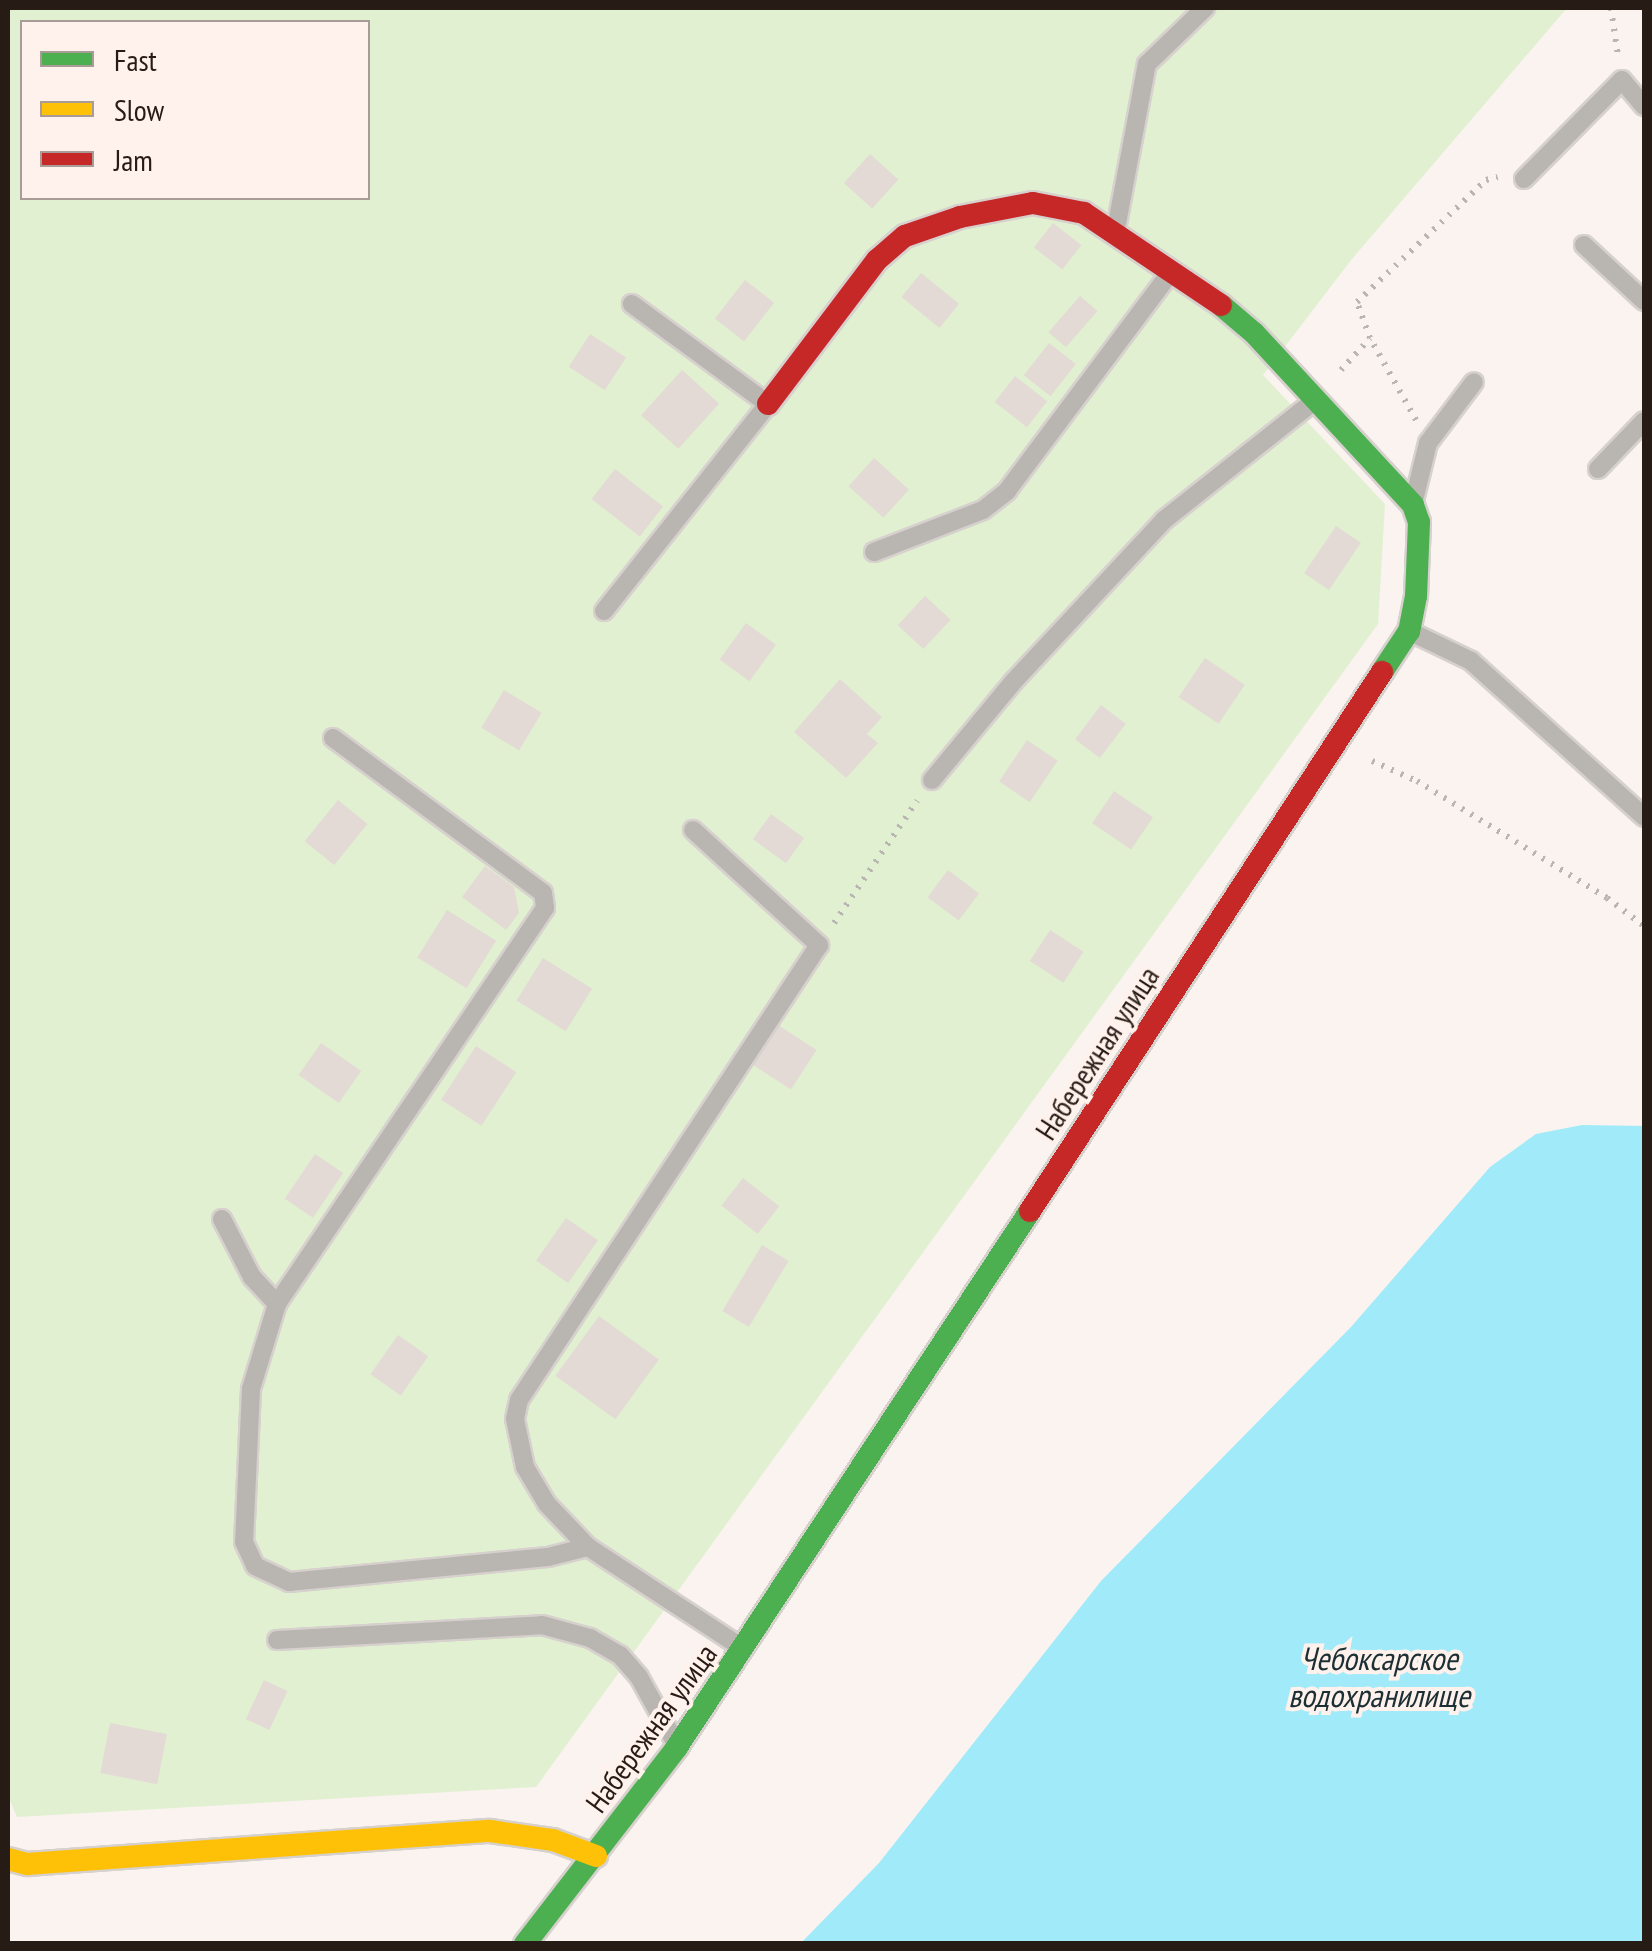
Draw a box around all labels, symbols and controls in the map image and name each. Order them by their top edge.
legend [20,20,370,200]
text: Fast [114,40,157,79]
text: Slow [114,90,164,129]
text: Jam [114,140,153,179]
street label: Набережная улица [1028,960,1166,1146]
street label: Набережная улица [578,1637,724,1819]
water label: Чебоксарское водохранилище [1288,1640,1470,1715]

